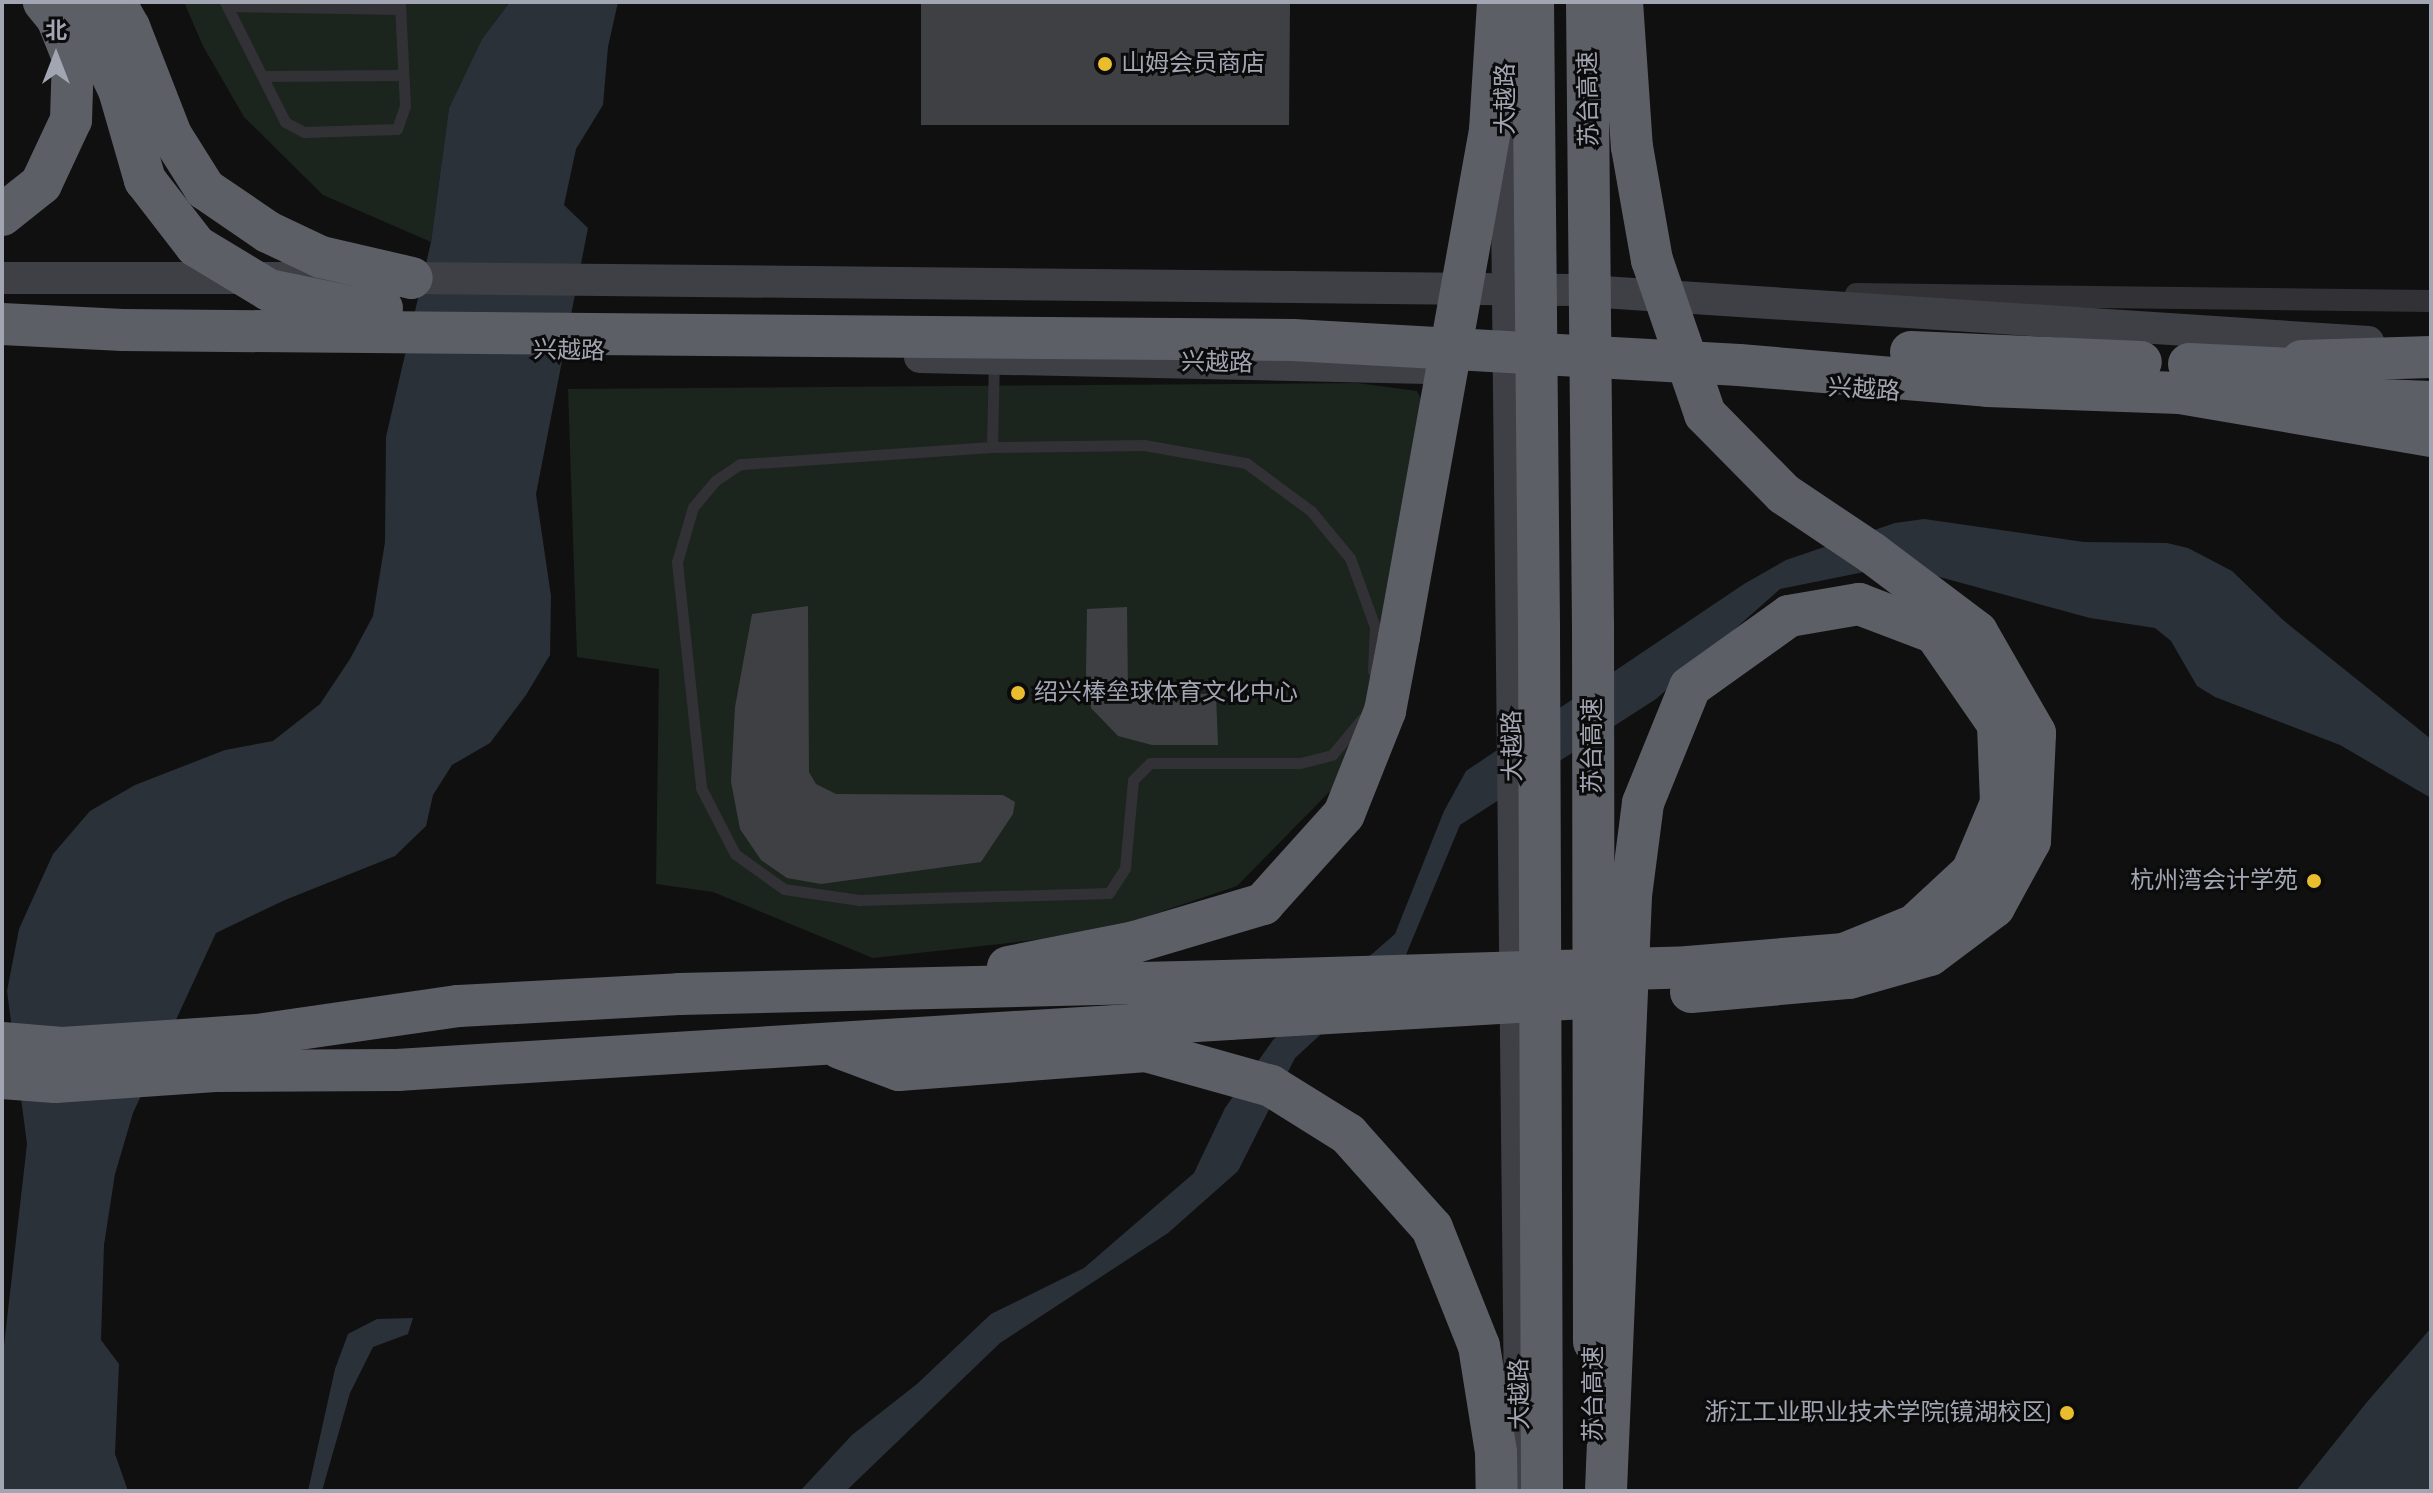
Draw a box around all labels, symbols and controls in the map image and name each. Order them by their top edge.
north arrow [16,16,96,96]
text: 北 [45,18,67,45]
place label: 山姆会员商店 [1121,50,1265,78]
street label: 苏台高速 [1574,51,1604,147]
marker: 山姆会员商店 [1096,55,1114,73]
street label: 大越路 [1492,63,1520,135]
street label: 兴越路 [533,336,605,366]
street label: 兴越路 [1181,348,1253,378]
street label: 兴越路 [1827,373,1901,407]
place label: 绍兴棒垒球体育文化中心 [1034,679,1298,707]
marker: 绍兴棒垒球体育文化中心 [1009,684,1027,702]
street label: 苏台高速 [1579,698,1607,794]
street label: 大越路 [1498,710,1528,782]
place label: 杭州湾会计学苑 [2130,867,2298,895]
marker: 杭州湾会计学苑 [2305,872,2323,890]
street label: 苏台高速 [1580,1346,1608,1442]
street label: 大越路 [1505,1358,1535,1430]
place label: 浙江工业职业技术学院(镜湖校区) [1705,1399,2051,1427]
marker: 浙江工业职业技术学院(镜湖校区) [2058,1404,2076,1422]

